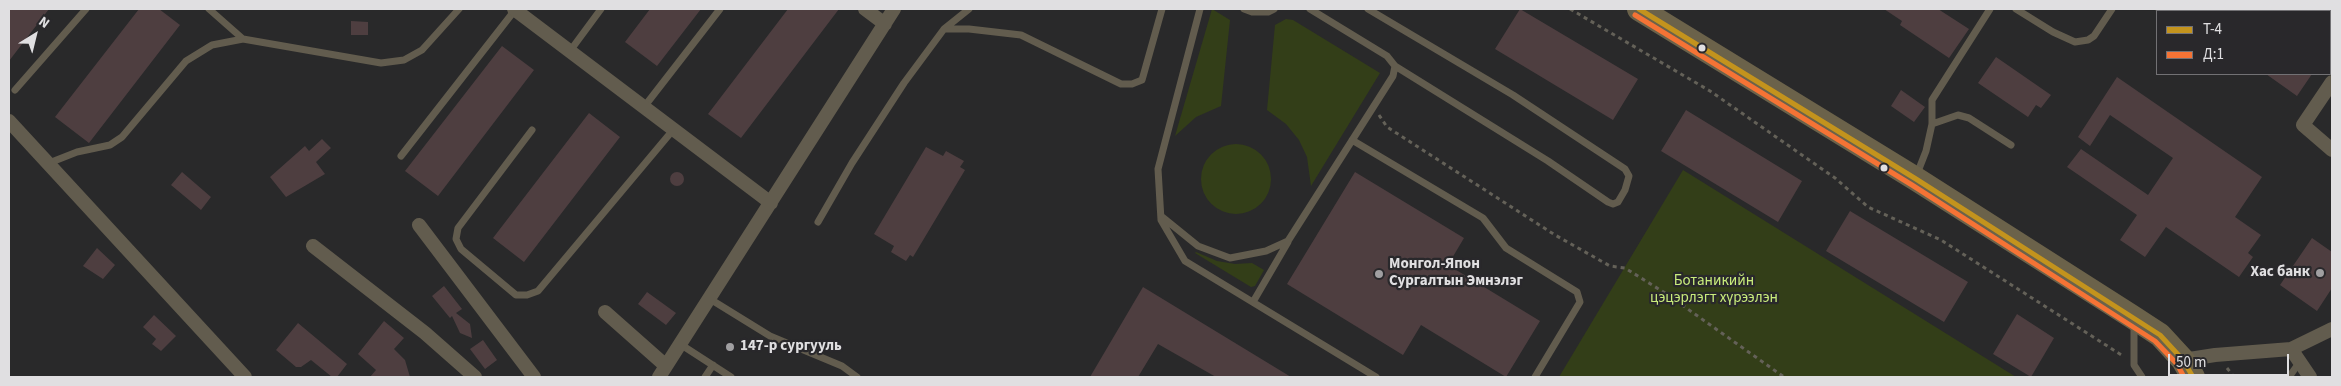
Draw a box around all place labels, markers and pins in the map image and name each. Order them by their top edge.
unlabelled marker [1697,43,1707,53]
unlabelled marker [1879,163,1889,173]
place label: Монгол-Япон Сургалтын Эмнэлэг [1389,256,1523,291]
place label: Хас банк [2251,264,2310,282]
marker: Хас банк [2314,267,2326,279]
marker: Монгол-Япон Сургалтын Эмнэлэг [1373,268,1385,280]
place label: 147-р сургууль [740,338,842,356]
marker: 147-р сургууль [724,341,736,353]

